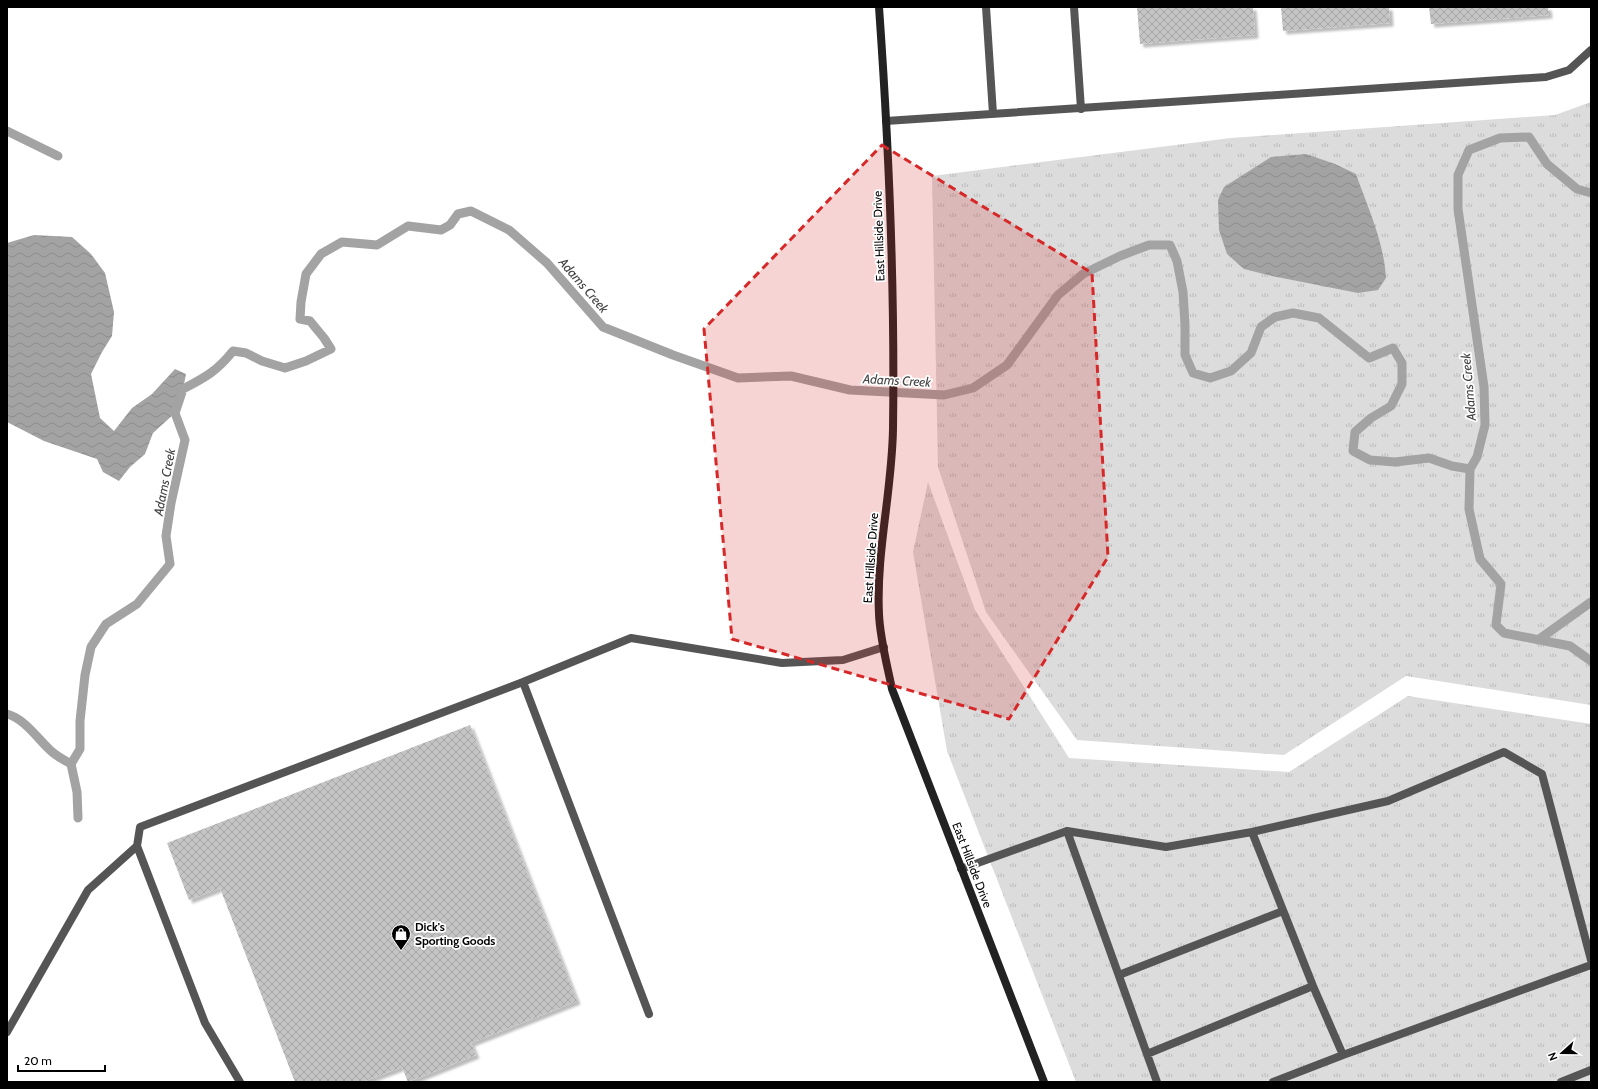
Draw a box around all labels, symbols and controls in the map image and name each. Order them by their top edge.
street label: East Hillside Drive [869,190,888,282]
water label: Adams Creek [555,253,613,316]
water label: Adams Creek [1457,352,1479,423]
water label: Adams Creek [862,370,932,390]
water label: Adams Creek [149,447,178,518]
street label: East Hillside Drive [860,512,881,604]
street label: East Hillside Drive [949,820,996,910]
place label: Dick's Sporting Goods [415,919,495,948]
shop icon: Dick's Sporting Goods [390,923,412,951]
north arrow [1542,1033,1582,1073]
scale bar [18,1047,105,1073]
text: N [1545,1050,1561,1063]
text: 20 m [24,1053,52,1068]

